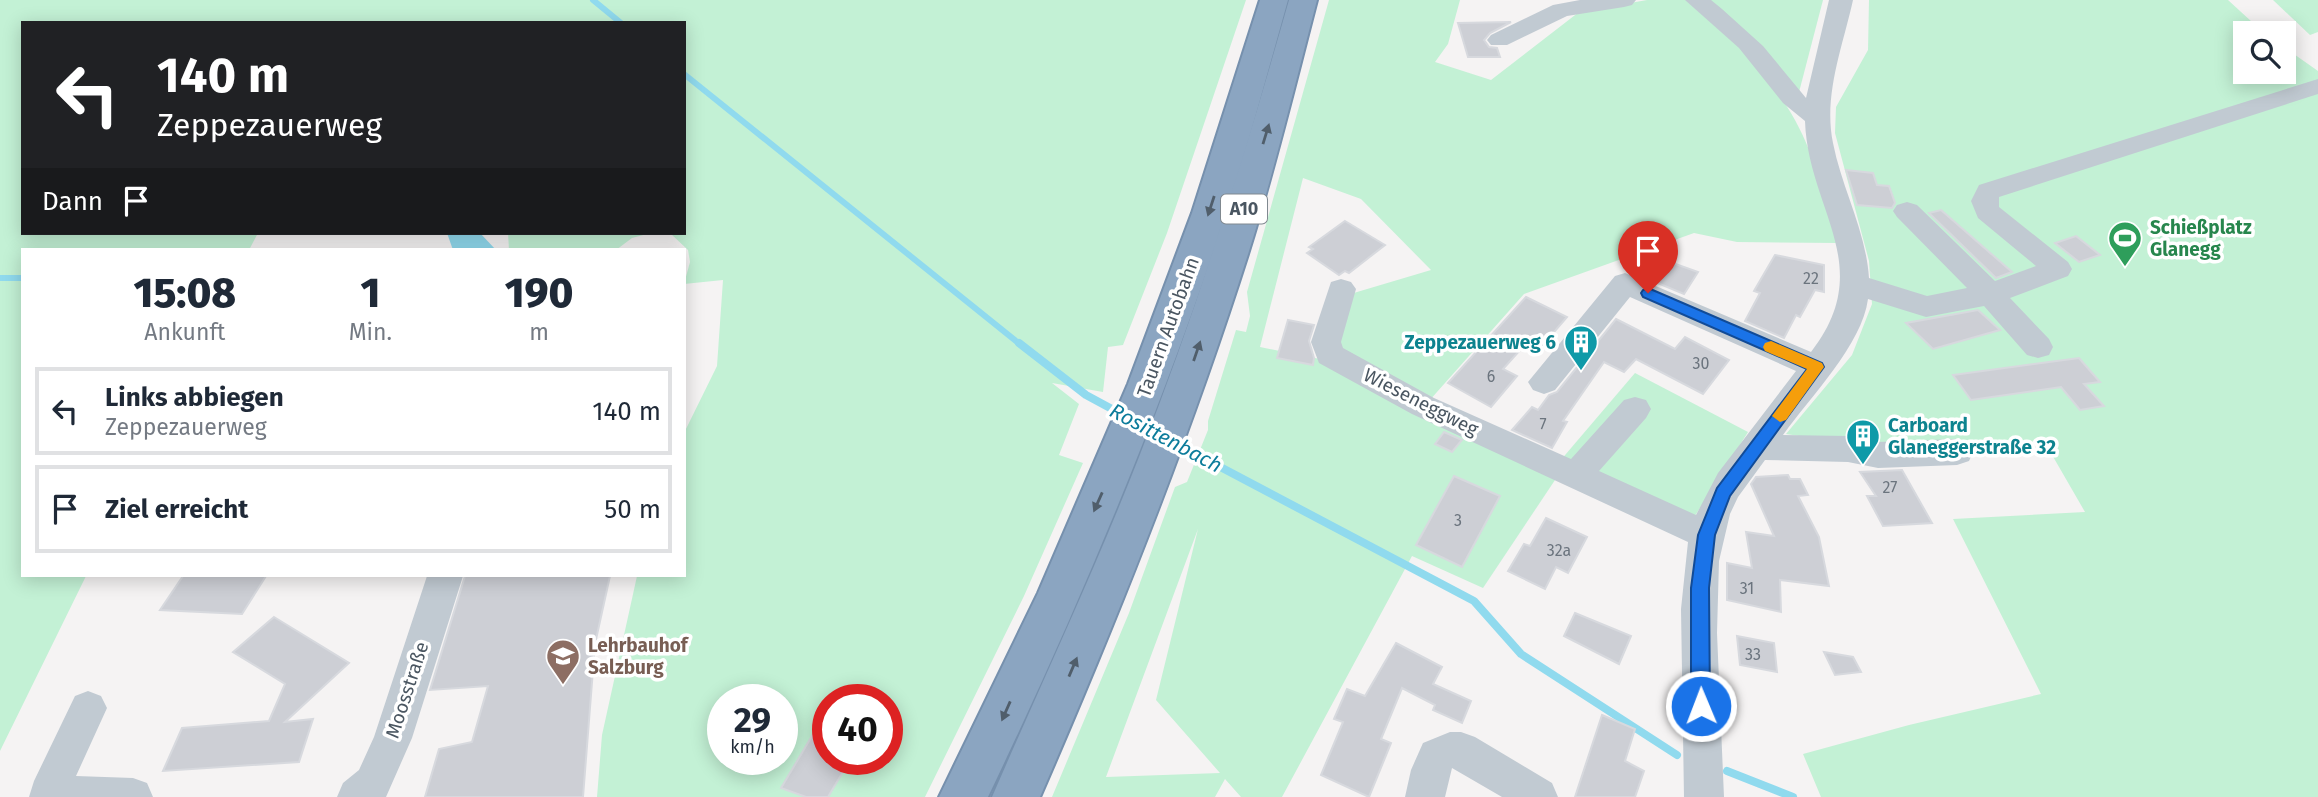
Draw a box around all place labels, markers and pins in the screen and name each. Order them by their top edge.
place label: Schießplatz Glanegg [2150,216,2252,261]
sports icon: Schießplatz Glanegg [2106,219,2144,268]
pin [1618,221,1678,293]
building icon: Zeppezauerweg 6 [1562,323,1600,372]
place label: Zeppezauerweg 6 [1404,331,1556,354]
place label: Carboard Glaneggerstraße 32 [1888,414,2056,459]
building icon: Carboard Glaneggerstraße 32 [1844,417,1882,466]
place label: Lehrbauhof Salzburg [588,634,690,679]
school or university icon: Lehrbauhof Salzburg [544,637,582,686]

